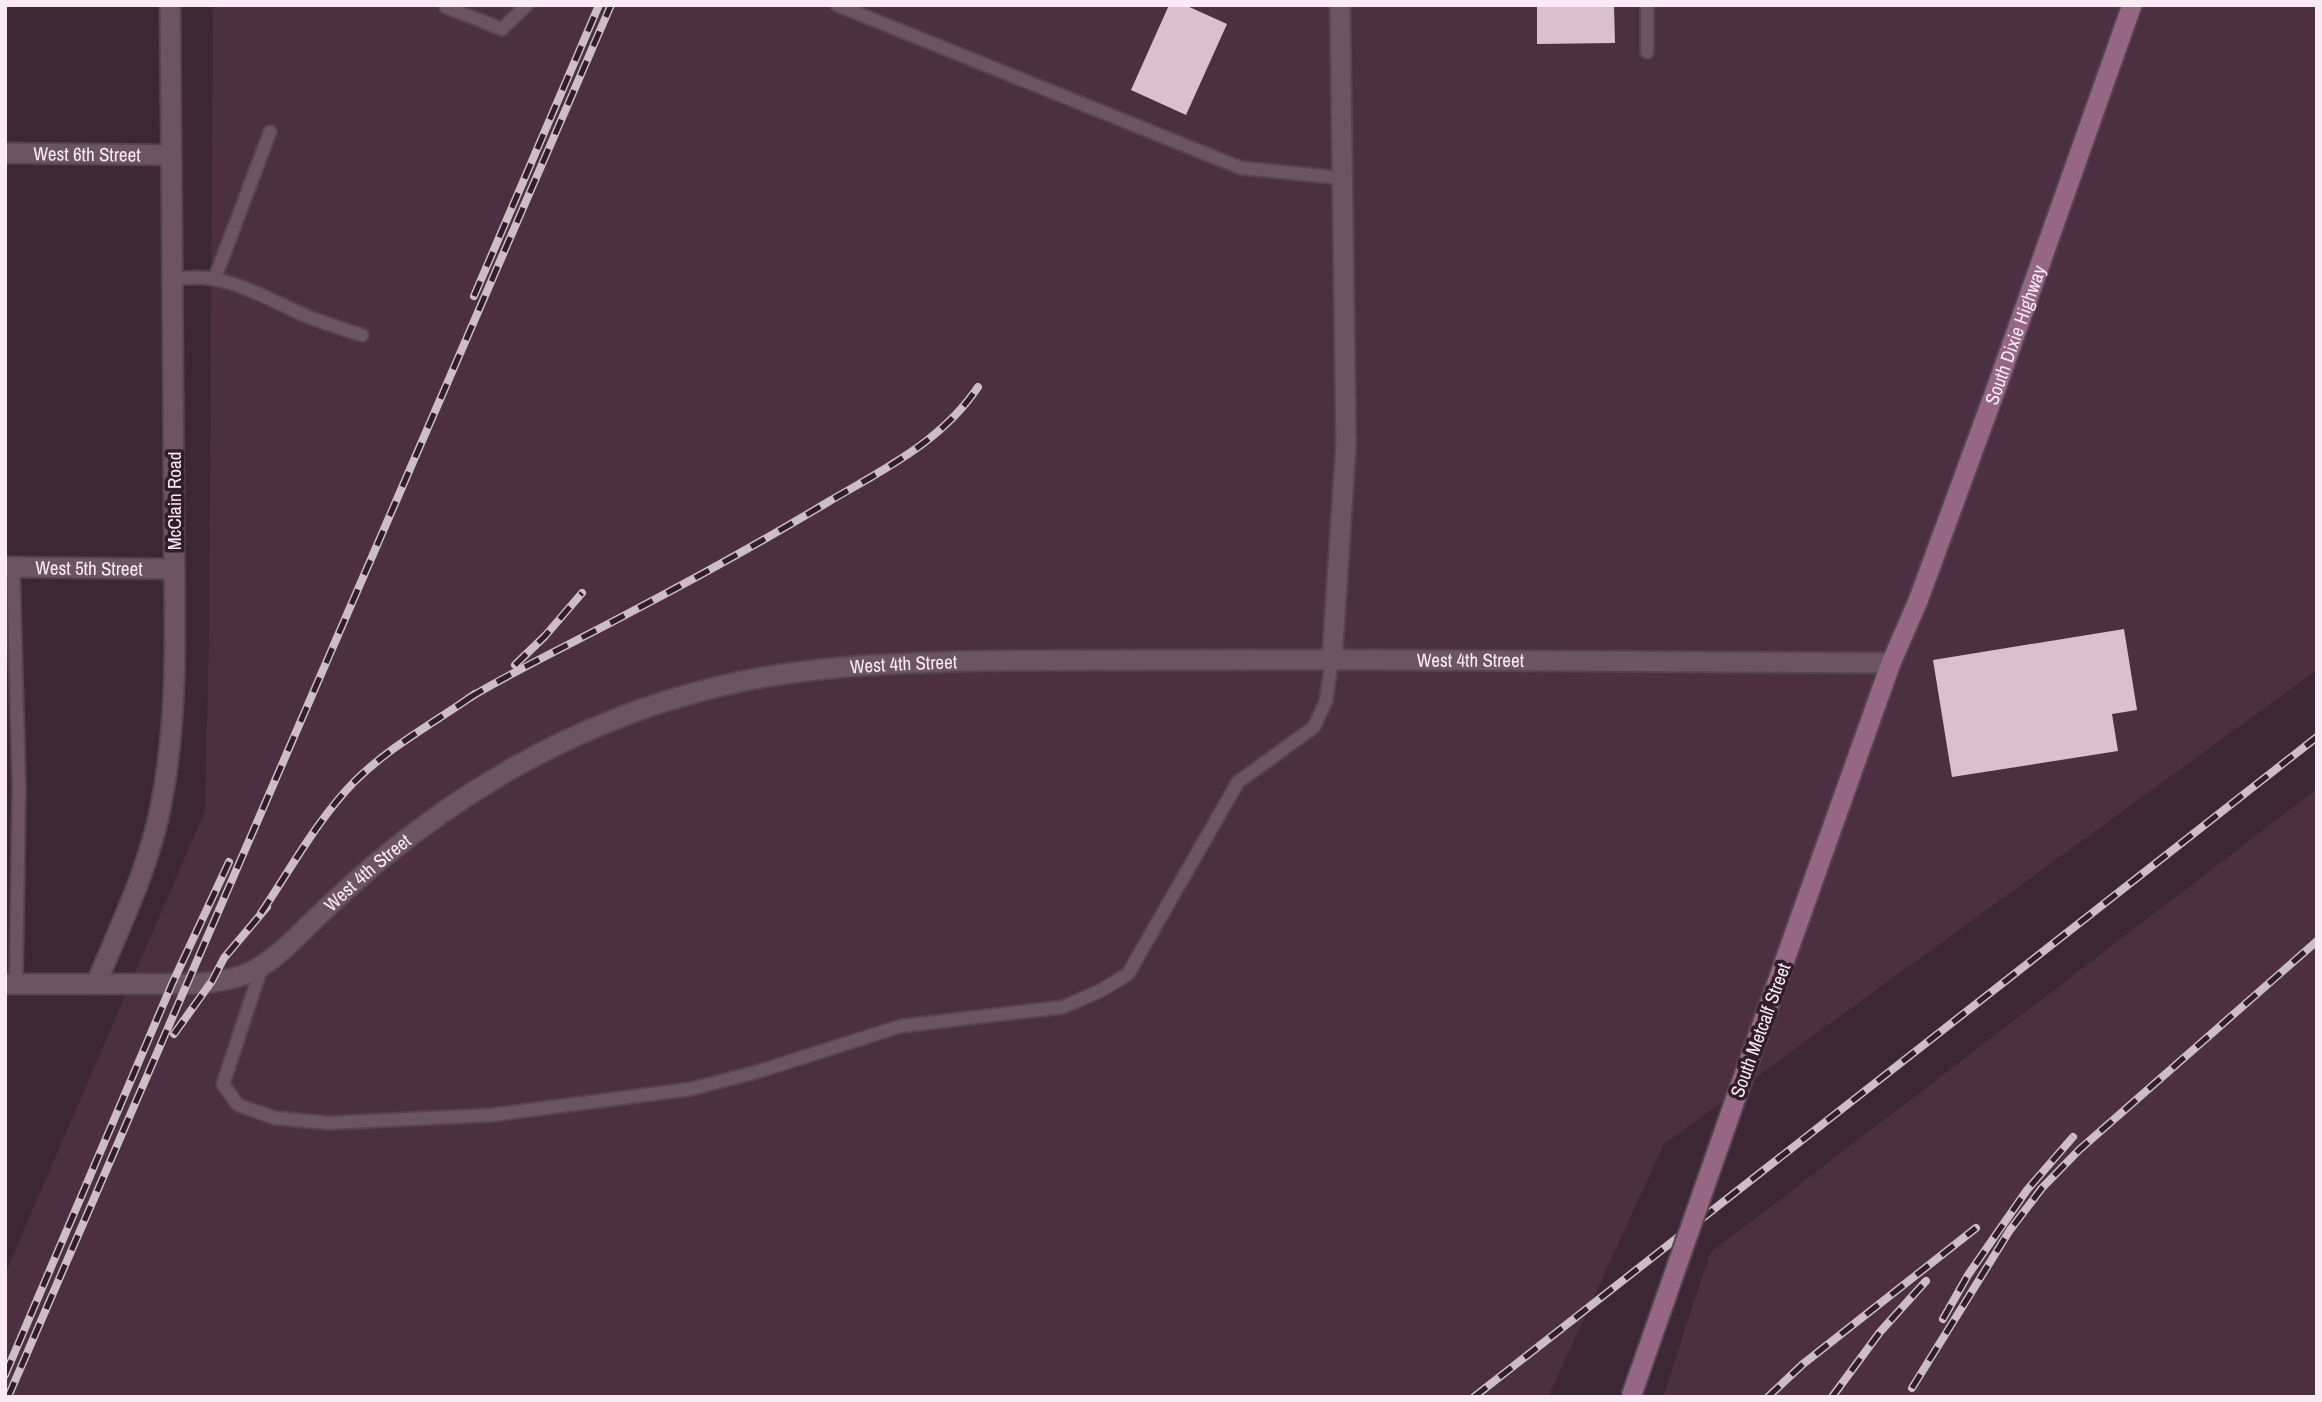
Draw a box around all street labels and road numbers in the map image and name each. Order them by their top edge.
street label: West 6th Street [33,140,141,168]
street label: South Dixie Highway [1978,261,2052,408]
street label: McClain Road [161,452,187,550]
street label: West 5th Street [35,554,143,582]
street label: West 4th Street [1417,647,1525,673]
street label: West 4th Street [849,648,958,680]
street label: West 4th Street [318,827,417,917]
street label: South Metcalf Street [1724,959,1797,1101]

